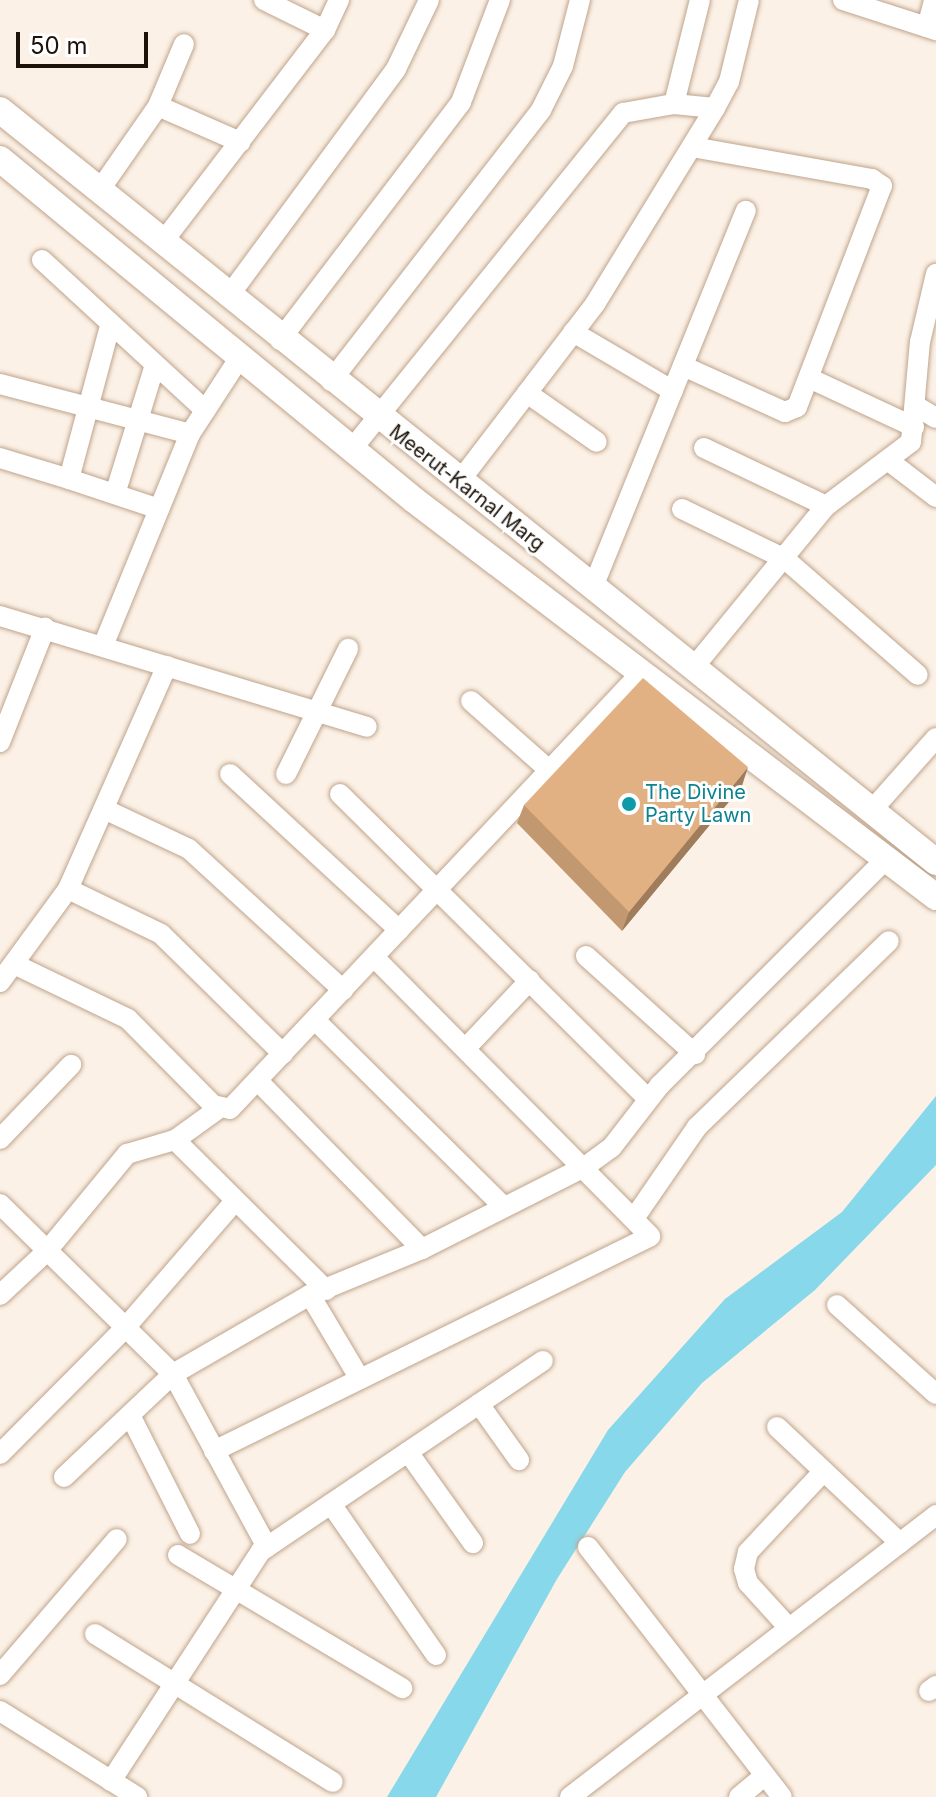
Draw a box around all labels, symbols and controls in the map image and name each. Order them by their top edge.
scale bar [20,16,152,66]
text: 50 m [30,31,88,60]
street label: Meerut-Karnal Marg [384,420,550,556]
place label: The Divine Party Lawn [645,780,751,827]
marker: The Divine Party Lawn [620,795,638,813]

